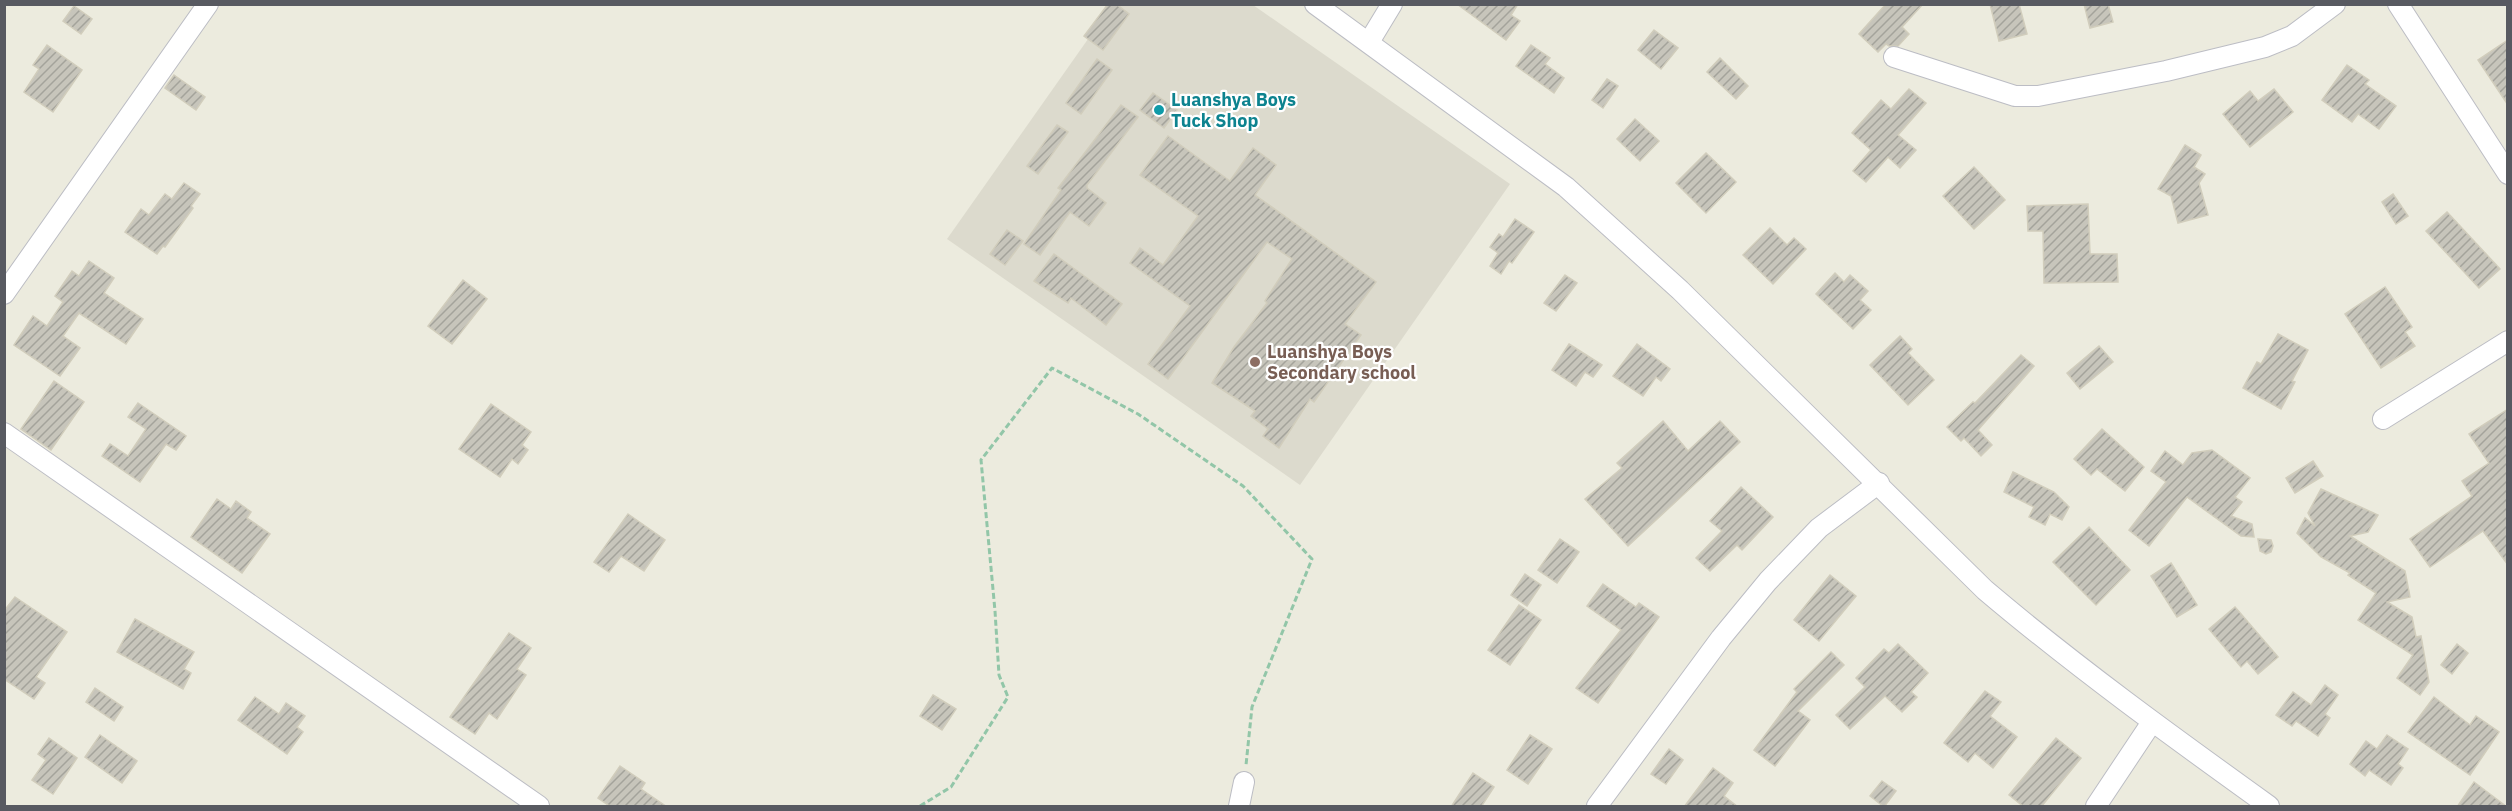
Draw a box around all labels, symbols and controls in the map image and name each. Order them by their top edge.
place label: Luanshya Boys Tuck Shop [1171,88,1296,132]
marker: Luanshya Boys Tuck Shop [1152,103,1166,117]
place label: Luanshya Boys Secondary school [1267,340,1416,384]
marker: Luanshya Boys Secondary school [1248,355,1262,369]

